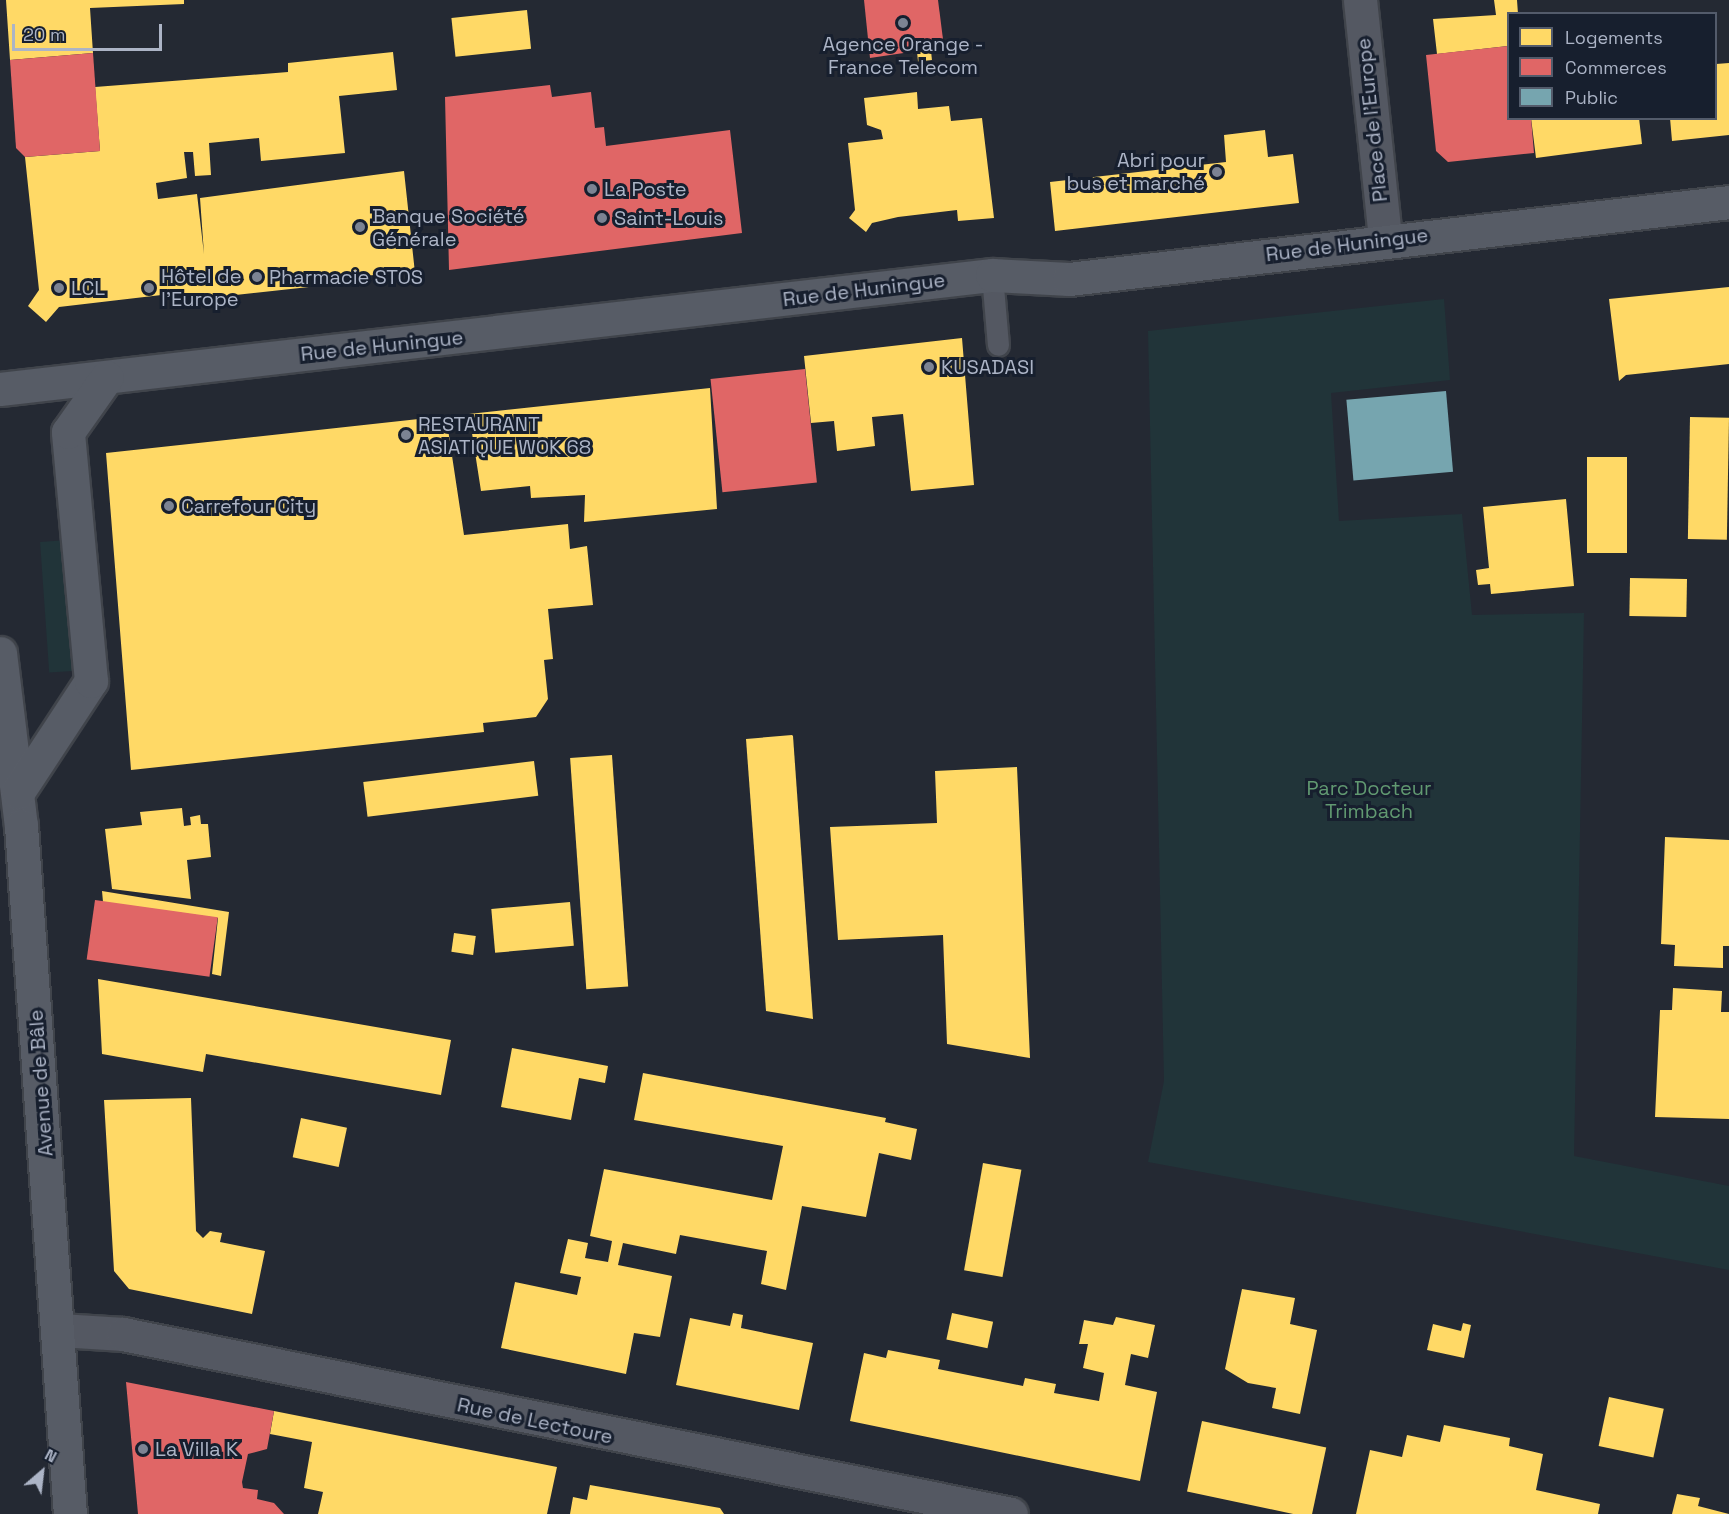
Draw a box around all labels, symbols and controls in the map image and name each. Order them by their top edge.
scale bar [15,12,165,50]
legend [1507,12,1717,120]
marker: Agence Orange - France Telecom [896,16,910,30]
text: 20 m [23,23,66,46]
text: Logements [1565,26,1663,49]
place label: Agence Orange - France Telecom [822,33,984,80]
street label: Place de l'Europe [1351,37,1393,203]
text: Commerces [1565,56,1667,79]
text: Public [1565,86,1618,109]
place label: Abri pour bus et marché [1066,148,1205,195]
marker: Abri pour bus et marché [1210,165,1224,179]
place label: La Poste [604,177,687,201]
marker: La Poste [585,182,599,196]
place label: Banque Société Générale [372,204,525,251]
place label: Saint-Louis [614,206,723,230]
marker: Saint-Louis [595,211,609,225]
marker: Banque Société Générale [353,220,367,234]
street label: Rue de Huningue [1264,223,1430,267]
place label: Hôtel de l'Europe [161,264,242,311]
place label: Pharmacie STOS [269,265,423,289]
street label: Rue de Huningue [781,268,947,312]
marker: Pharmacie STOS [250,270,264,284]
place label: LCL [71,276,105,300]
marker: LCL [52,281,66,295]
marker: Hôtel de l'Europe [142,281,156,295]
street label: Rue de Huningue [299,326,465,366]
place label: KUSADASI [941,355,1034,379]
marker: KUSADASI [922,360,936,374]
place label: RESTAURANT ASIATIQUE WOK 68 [418,412,591,459]
marker: RESTAURANT ASIATIQUE WOK 68 [399,428,413,442]
place label: Carrefour City [181,494,316,518]
marker: Carrefour City [162,499,176,513]
park label: Parc Docteur Trimbach [1306,777,1432,824]
street label: Avenue de Bâle [24,1009,58,1157]
street label: Rue de Lectoure [455,1393,615,1449]
place label: La Villa K [155,1437,238,1461]
north arrow [12,1442,72,1502]
marker: La Villa K [136,1442,150,1456]
text: N [41,1444,60,1467]

